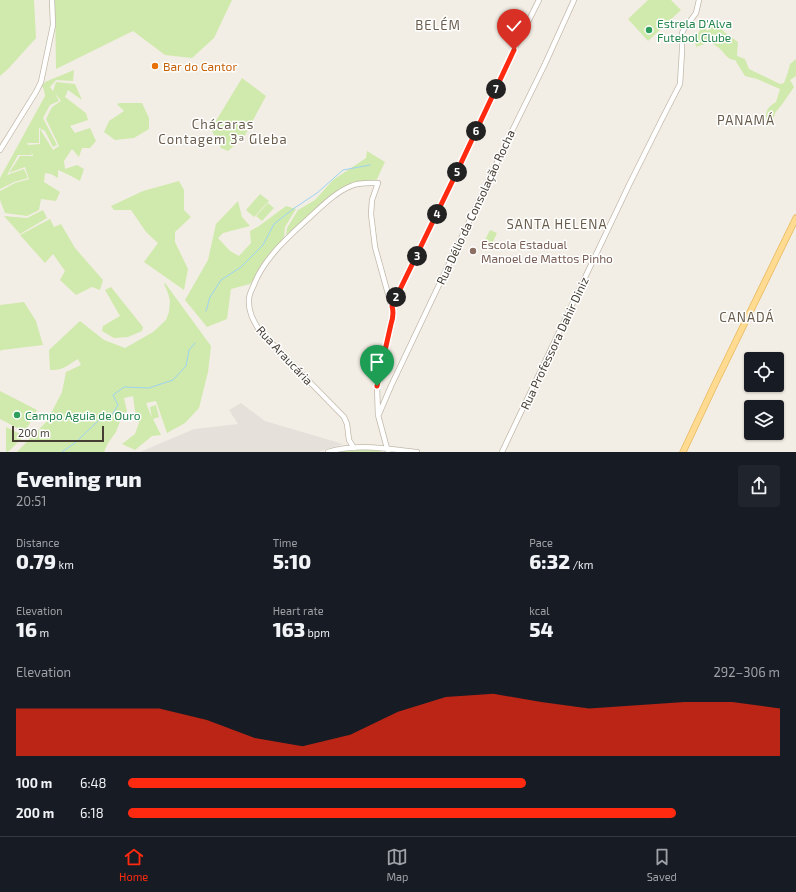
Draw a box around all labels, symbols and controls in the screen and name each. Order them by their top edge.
pin [497,9,531,50]
icon: check [503,15,525,37]
district label: BELÉM [415,16,461,33]
place label: Estrela D'Alva Futebol Clube [657,16,732,44]
marker: Estrela D'Alva Futebol Clube [644,25,654,35]
place label: Bar do Cantor [163,59,237,73]
marker: Bar do Cantor [150,61,160,71]
pin: 7 [486,79,506,99]
text: 7 [493,82,499,95]
district label: PANAMÁ [717,111,775,128]
district label: Chácaras Contagem 3ª Gleba [158,116,288,147]
pin: 6 [466,121,486,141]
text: 6 [473,124,479,137]
street label: Rua Délio da Consolação Rocha [433,127,518,287]
pin: 5 [447,162,467,182]
text: 5 [454,165,460,178]
pin: 4 [427,204,447,224]
text: 4 [433,207,441,220]
district label: SANTA HELENA [506,216,608,232]
place label: Escola Estadual Manoel de Mattos Pinho [481,237,613,265]
pin: 3 [407,246,427,266]
marker: Escola Estadual Manoel de Mattos Pinho [468,246,478,256]
text: 3 [414,249,420,262]
street label: Rua Professora Dahir Diniz [517,274,591,412]
pin: 2 [386,287,406,307]
text: 2 [393,290,399,303]
district label: CANADÁ [719,308,775,325]
street label: Rua Araucária [254,323,316,387]
pin [360,345,394,386]
icon: arrive [366,351,388,373]
map controls [744,352,784,440]
button: locate [744,352,784,392]
button: layers [744,400,784,440]
place label: Campo Aguia de Ouro [25,408,141,422]
marker: Campo Aguia de Ouro [12,410,22,420]
scale bar [12,424,104,443]
text: 200 m [18,426,50,439]
text: Evening run [16,465,142,491]
button: share [738,465,780,507]
text: 20:51 [16,493,46,509]
text: Distance [16,536,59,549]
text: Time [273,536,297,549]
text: Pace [529,536,553,549]
text: 0.79 [16,549,56,573]
text: 5:10 [273,549,311,573]
text: 6:32 [529,549,570,573]
text: km [56,558,74,571]
text: /km [570,558,593,571]
text: Elevation [16,604,63,617]
text: Heart rate [273,604,324,617]
text: kcal [529,604,549,617]
text: 16 [16,617,37,641]
text: 163 [273,617,305,641]
text: 54 [529,617,554,641]
text: m [37,626,49,639]
text: bpm [305,626,330,639]
text: Elevation [16,664,71,680]
text: 292–306 m [713,664,780,680]
text: 100 m [16,775,52,791]
text: 6:48 [80,775,106,791]
text: 200 m [16,805,54,821]
text: 6:18 [80,805,104,821]
tab: Home [119,846,148,883]
tab: Map [386,846,409,883]
tab: Saved [647,846,677,883]

